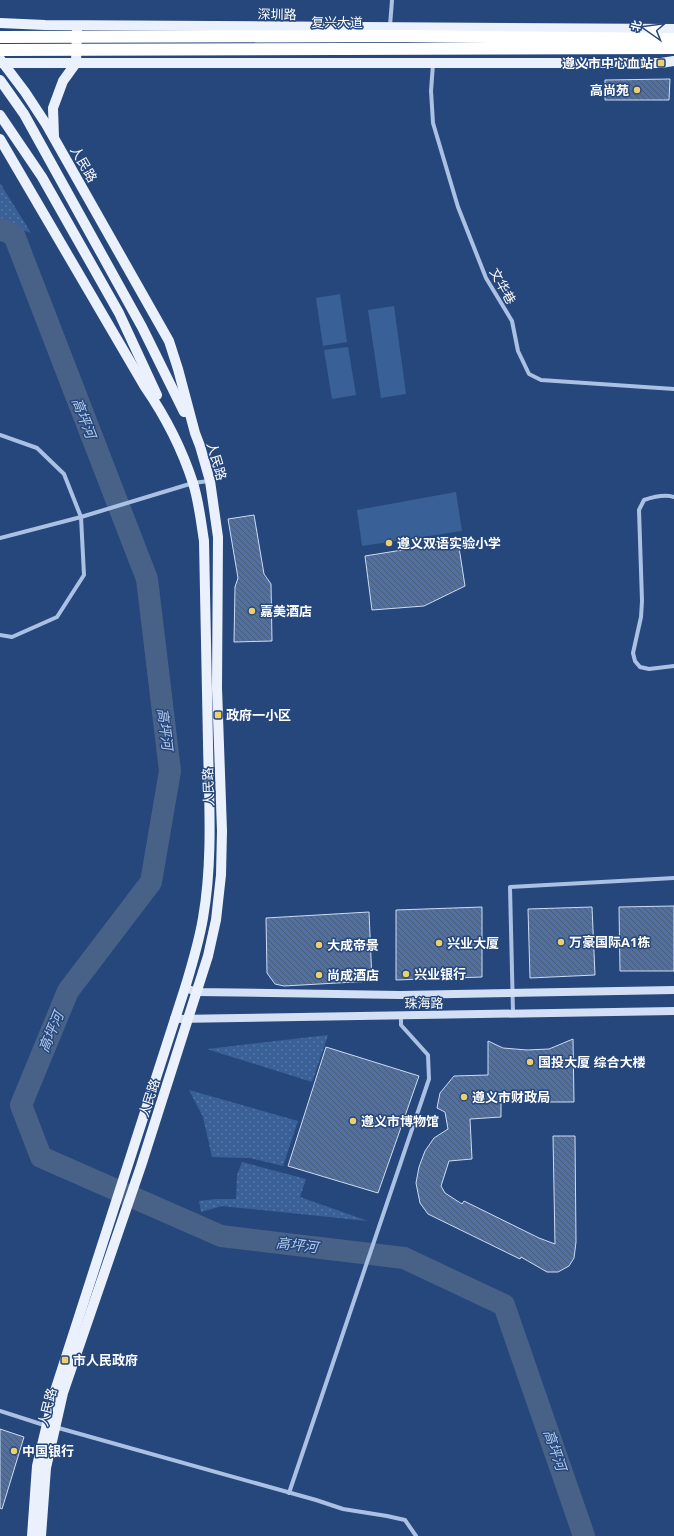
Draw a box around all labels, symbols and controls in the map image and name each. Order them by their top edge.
street label: 深圳路 [257,5,297,23]
north arrow [626,8,666,48]
street label: 复兴大道 [311,13,363,31]
text: 北 [627,18,644,33]
place label: 遵义市中心血站 [562,54,653,72]
marker: 遵义市中心血站 [656,58,666,68]
place label: 高尚苑 [590,81,629,99]
marker: 高尚苑 [632,85,642,95]
street label: 人民路 [66,143,102,185]
street label: 文华巷 [486,265,520,307]
water label: 高坪河 [68,395,102,444]
street label: 人民路 [203,440,231,482]
place label: 遵义双语实验小学 [397,534,501,552]
marker: 遵义双语实验小学 [384,538,394,548]
place label: 嘉美酒店 [260,602,312,620]
marker: 嘉美酒店 [247,606,257,616]
place label: 政府一小区 [226,706,291,724]
water label: 高坪河 [154,707,178,754]
marker: 政府一小区 [213,710,223,720]
street label: 人民路 [198,767,218,807]
place label: 万豪国际A1栋 [569,933,650,951]
place label: 兴业大厦 [447,934,499,952]
place label: 大成帝景 [327,936,379,954]
marker: 万豪国际A1栋 [556,937,566,947]
marker: 兴业大厦 [434,938,444,948]
marker: 大成帝景 [314,940,324,950]
place label: 兴业银行 [414,965,466,983]
place label: 尚成酒店 [327,966,379,984]
marker: 兴业银行 [401,969,411,979]
marker: 尚成酒店 [314,970,324,980]
street label: 珠海路 [404,994,444,1012]
water label: 高坪河 [34,1006,69,1055]
place label: 国投大厦 综合大楼 [538,1053,645,1071]
marker: 国投大厦 综合大楼 [525,1057,535,1067]
street label: 人民路 [134,1077,164,1119]
place label: 遵义市财政局 [472,1088,550,1106]
marker: 遵义市财政局 [459,1092,469,1102]
place label: 遵义市博物馆 [361,1112,439,1130]
marker: 遵义市博物馆 [348,1116,358,1126]
water label: 高坪河 [275,1233,322,1257]
place label: 市人民政府 [73,1351,138,1369]
marker: 市人民政府 [60,1355,70,1365]
street label: 人民路 [34,1386,60,1428]
water label: 高坪河 [540,1427,572,1476]
place label: 中国银行 [22,1442,74,1460]
marker: 中国银行 [9,1446,19,1456]

